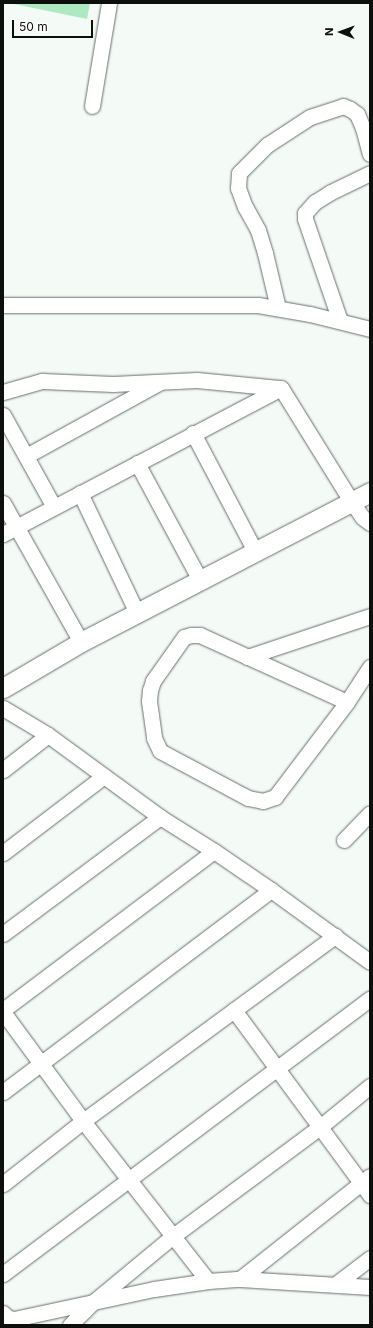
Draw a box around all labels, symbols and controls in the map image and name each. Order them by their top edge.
scale bar [14,12,95,38]
north arrow [321,12,361,52]
text: 50 m [19,19,48,34]
text: N [322,27,336,36]

